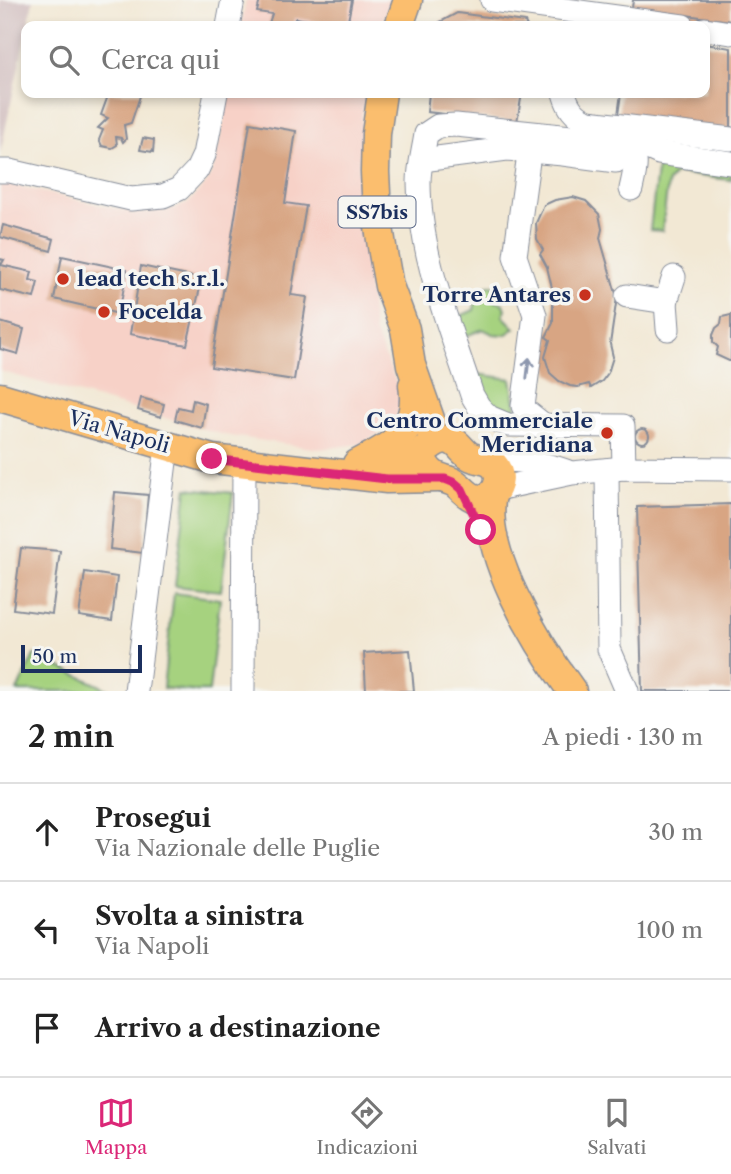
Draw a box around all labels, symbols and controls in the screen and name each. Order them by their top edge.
search box [21,21,710,98]
icon: search [45,41,83,79]
text: Cerca qui [101,44,220,76]
road number: SS7bis [338,196,416,228]
place label: lead tech s.r.l. [77,266,225,291]
marker: lead tech s.r.l. [55,271,71,287]
place label: Torre Antares [423,282,571,307]
marker: Torre Antares [577,287,593,303]
place label: Focelda [118,299,203,324]
marker: Focelda [96,304,112,320]
one-way arrow [522,357,535,380]
street label: Via Napoli [65,405,173,458]
place label: Centro Commerciale Meridiana [366,408,594,457]
marker: Centro Commerciale Meridiana [599,425,615,441]
route end [196,443,227,474]
route start [465,514,496,545]
scale bar [21,642,142,674]
text: 50 m [32,645,77,668]
text: 2 min [28,718,114,755]
text: A piedi · 130 m [542,723,703,751]
text: Prosegui [95,802,211,834]
icon: ahead [28,813,66,851]
text: 30 m [648,818,703,846]
text: Via Nazionale delle Puglie [95,834,380,862]
text: Svolta a sinistra [95,900,304,932]
icon: left [28,911,66,949]
text: 100 m [637,916,703,944]
text: Via Napoli [95,932,209,960]
icon: arrive [28,1009,66,1047]
text: Arrivo a destinazione [95,1012,381,1044]
tab: Mappa [85,1094,147,1159]
tab: Indicazioni [317,1094,418,1159]
tab: Salvati [587,1094,646,1159]

